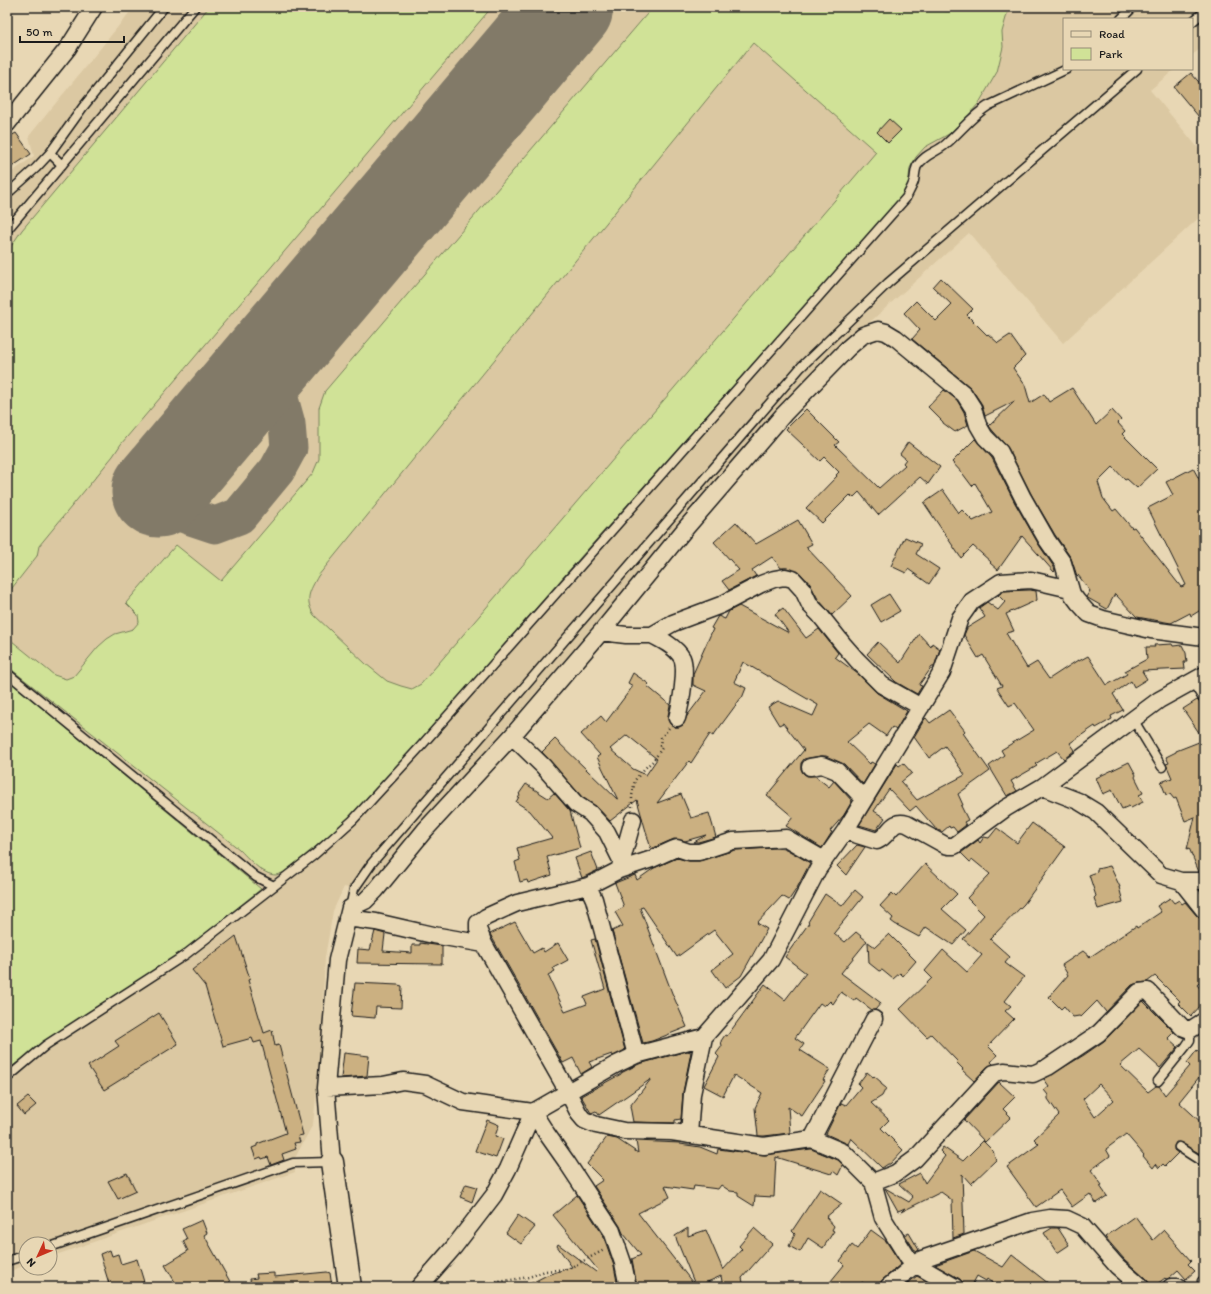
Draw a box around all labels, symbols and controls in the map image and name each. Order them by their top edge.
scale bar [20,18,124,44]
legend [1063,18,1193,70]
text: 50 m [26,25,52,39]
text: Road [1099,27,1125,41]
text: Park [1099,47,1123,61]
north arrow [18,1236,58,1276]
text: N [24,1255,38,1270]

